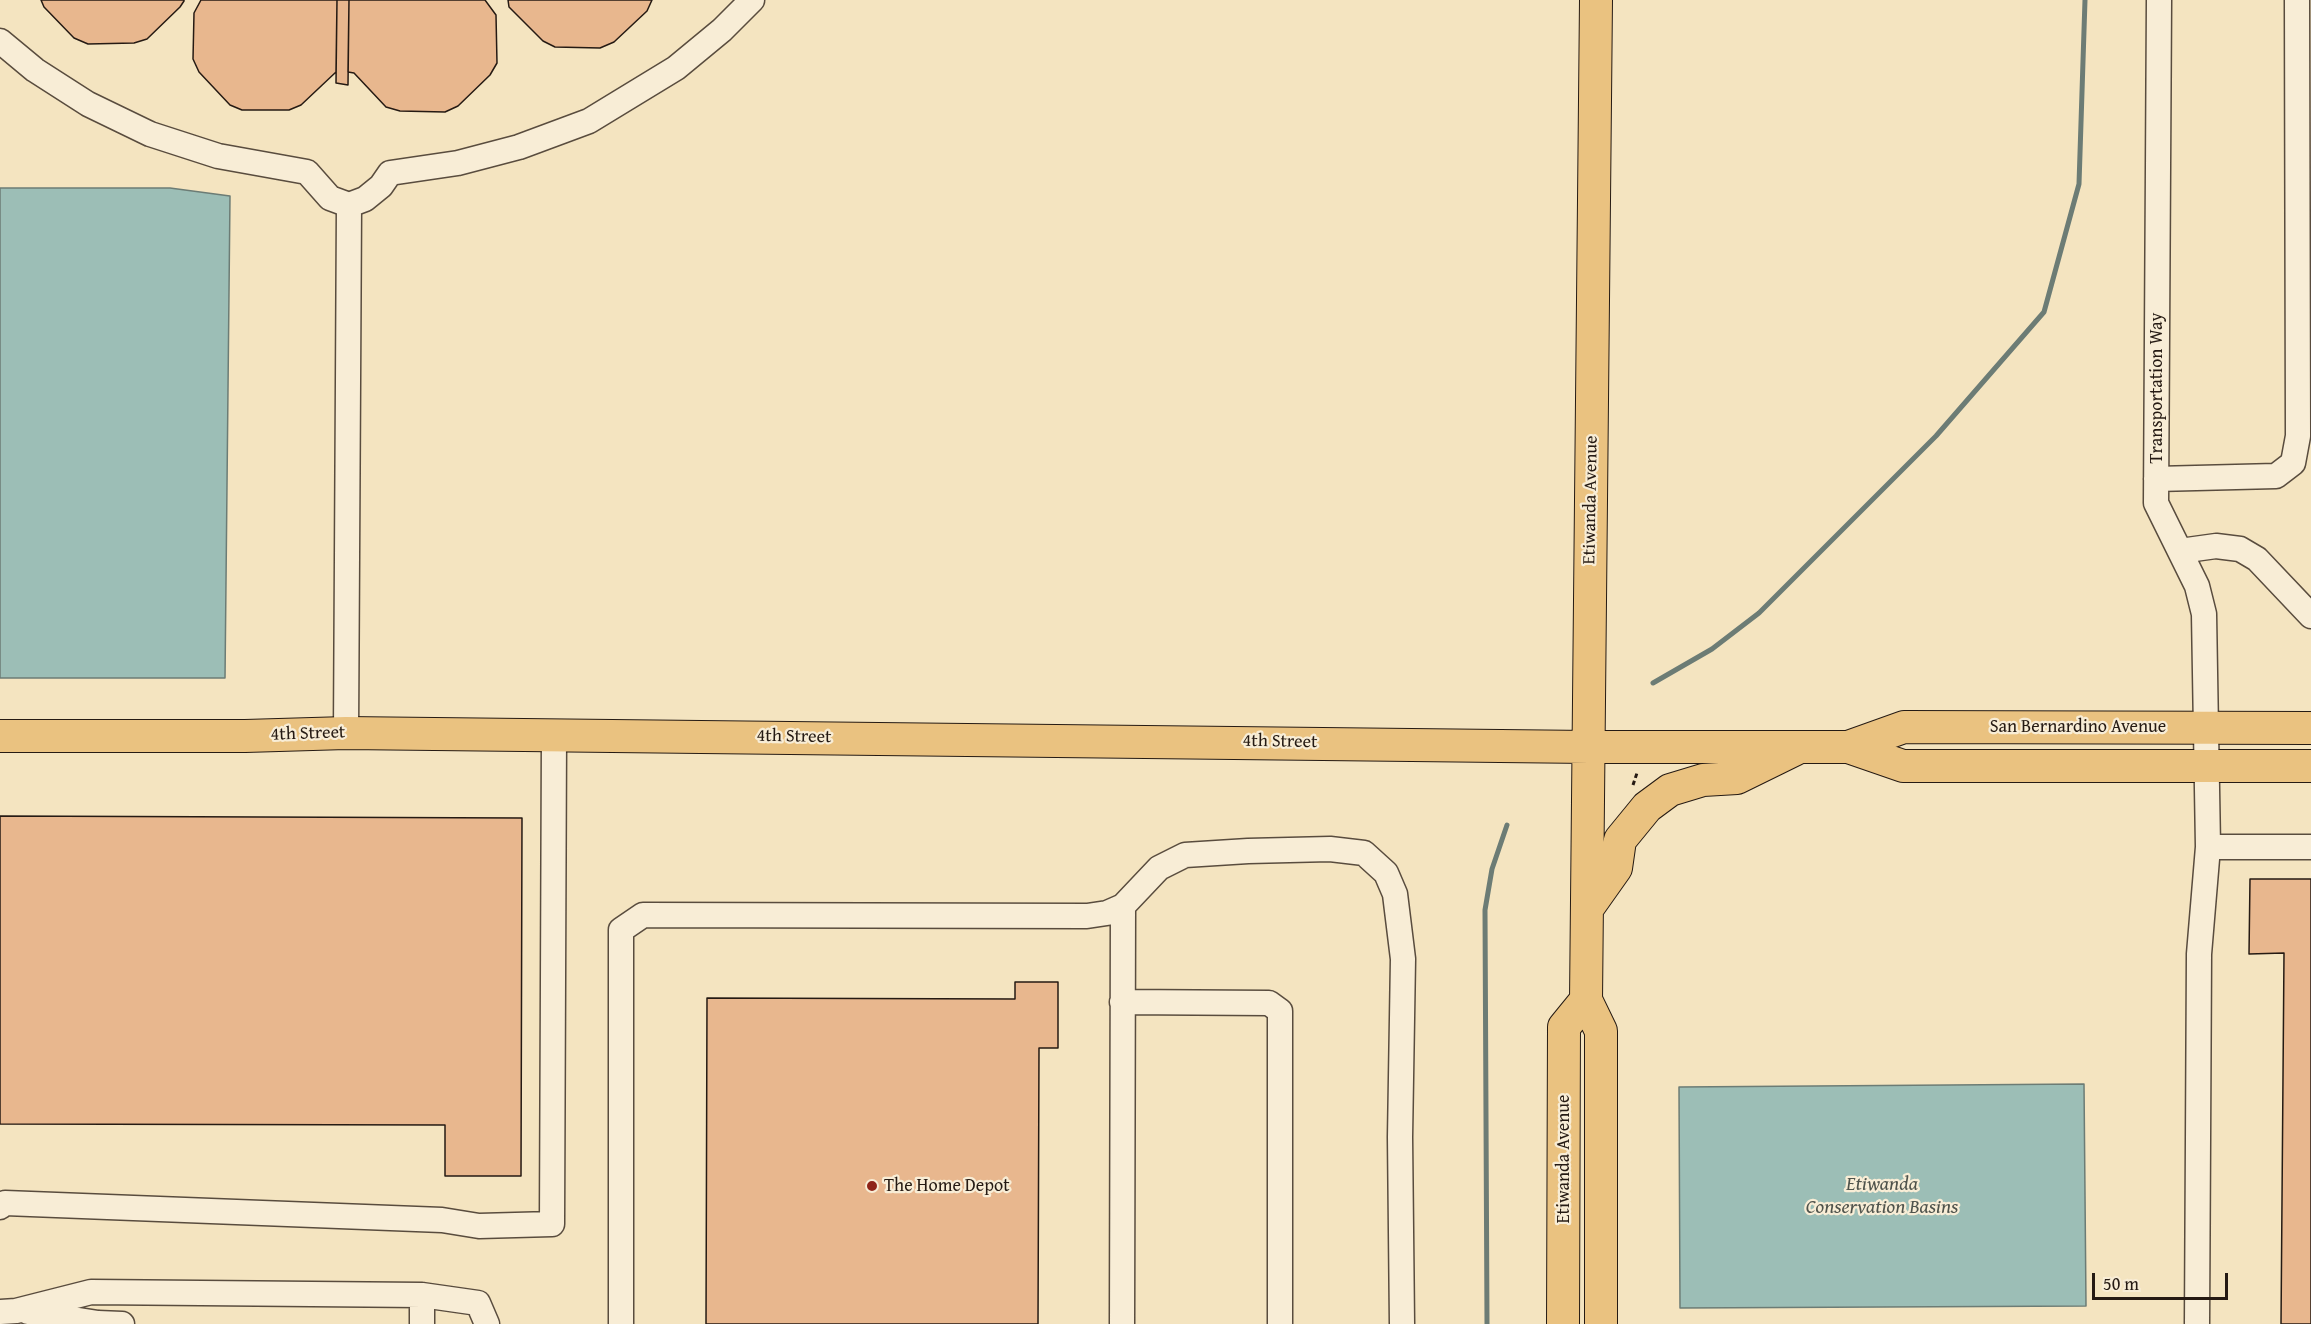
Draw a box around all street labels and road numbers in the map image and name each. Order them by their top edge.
street label: Transportation Way [2146,312,2168,464]
street label: Etiwanda Avenue [1579,435,1603,565]
street label: San Bernardino Avenue [1990,716,2166,738]
street label: 4th Street [270,722,346,746]
street label: 4th Street [757,726,831,748]
street label: 4th Street [1243,731,1317,753]
street label: Etiwanda Avenue [1553,1094,1575,1224]

